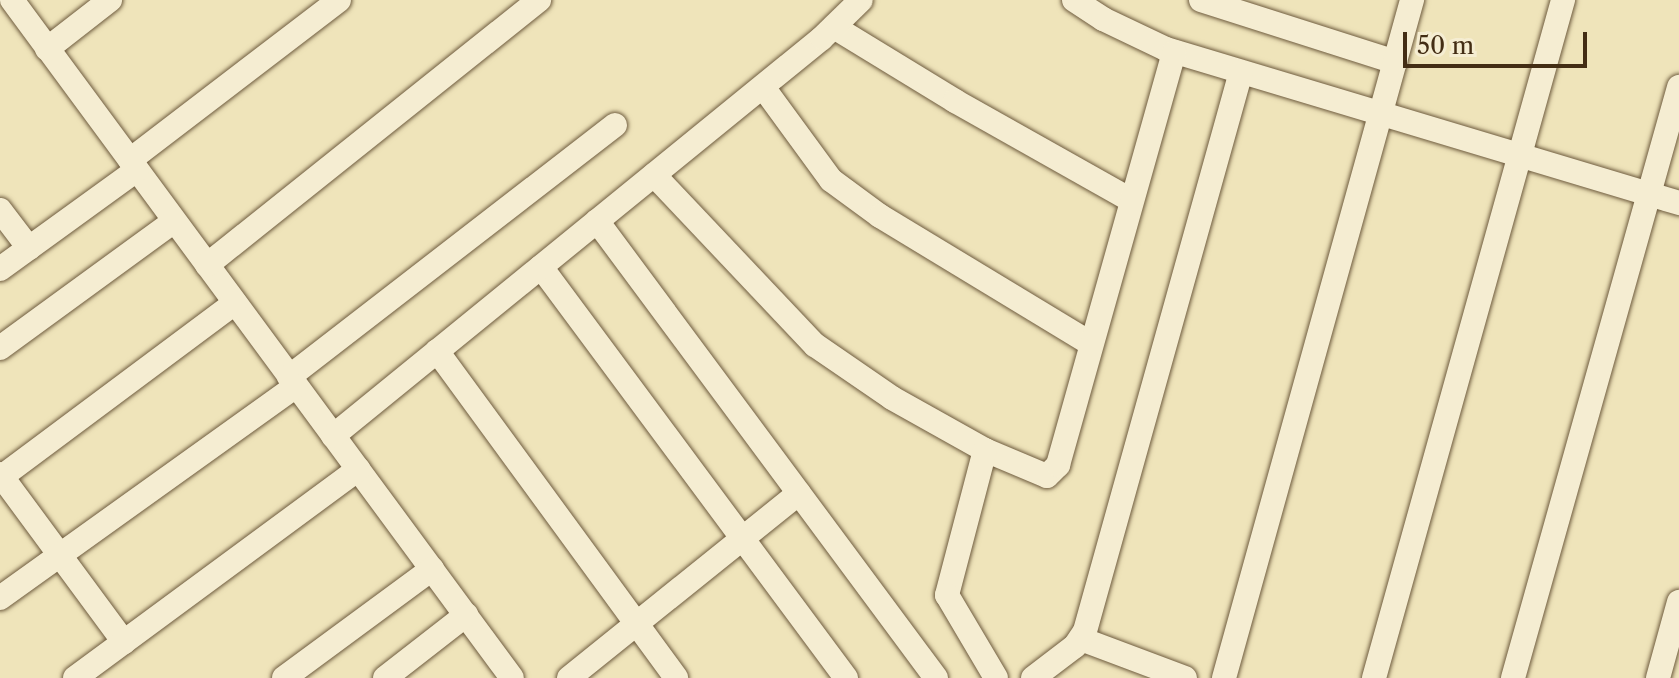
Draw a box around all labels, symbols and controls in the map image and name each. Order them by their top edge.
scale bar [1407,16,1591,66]
text: 50 m [1417,31,1474,60]

